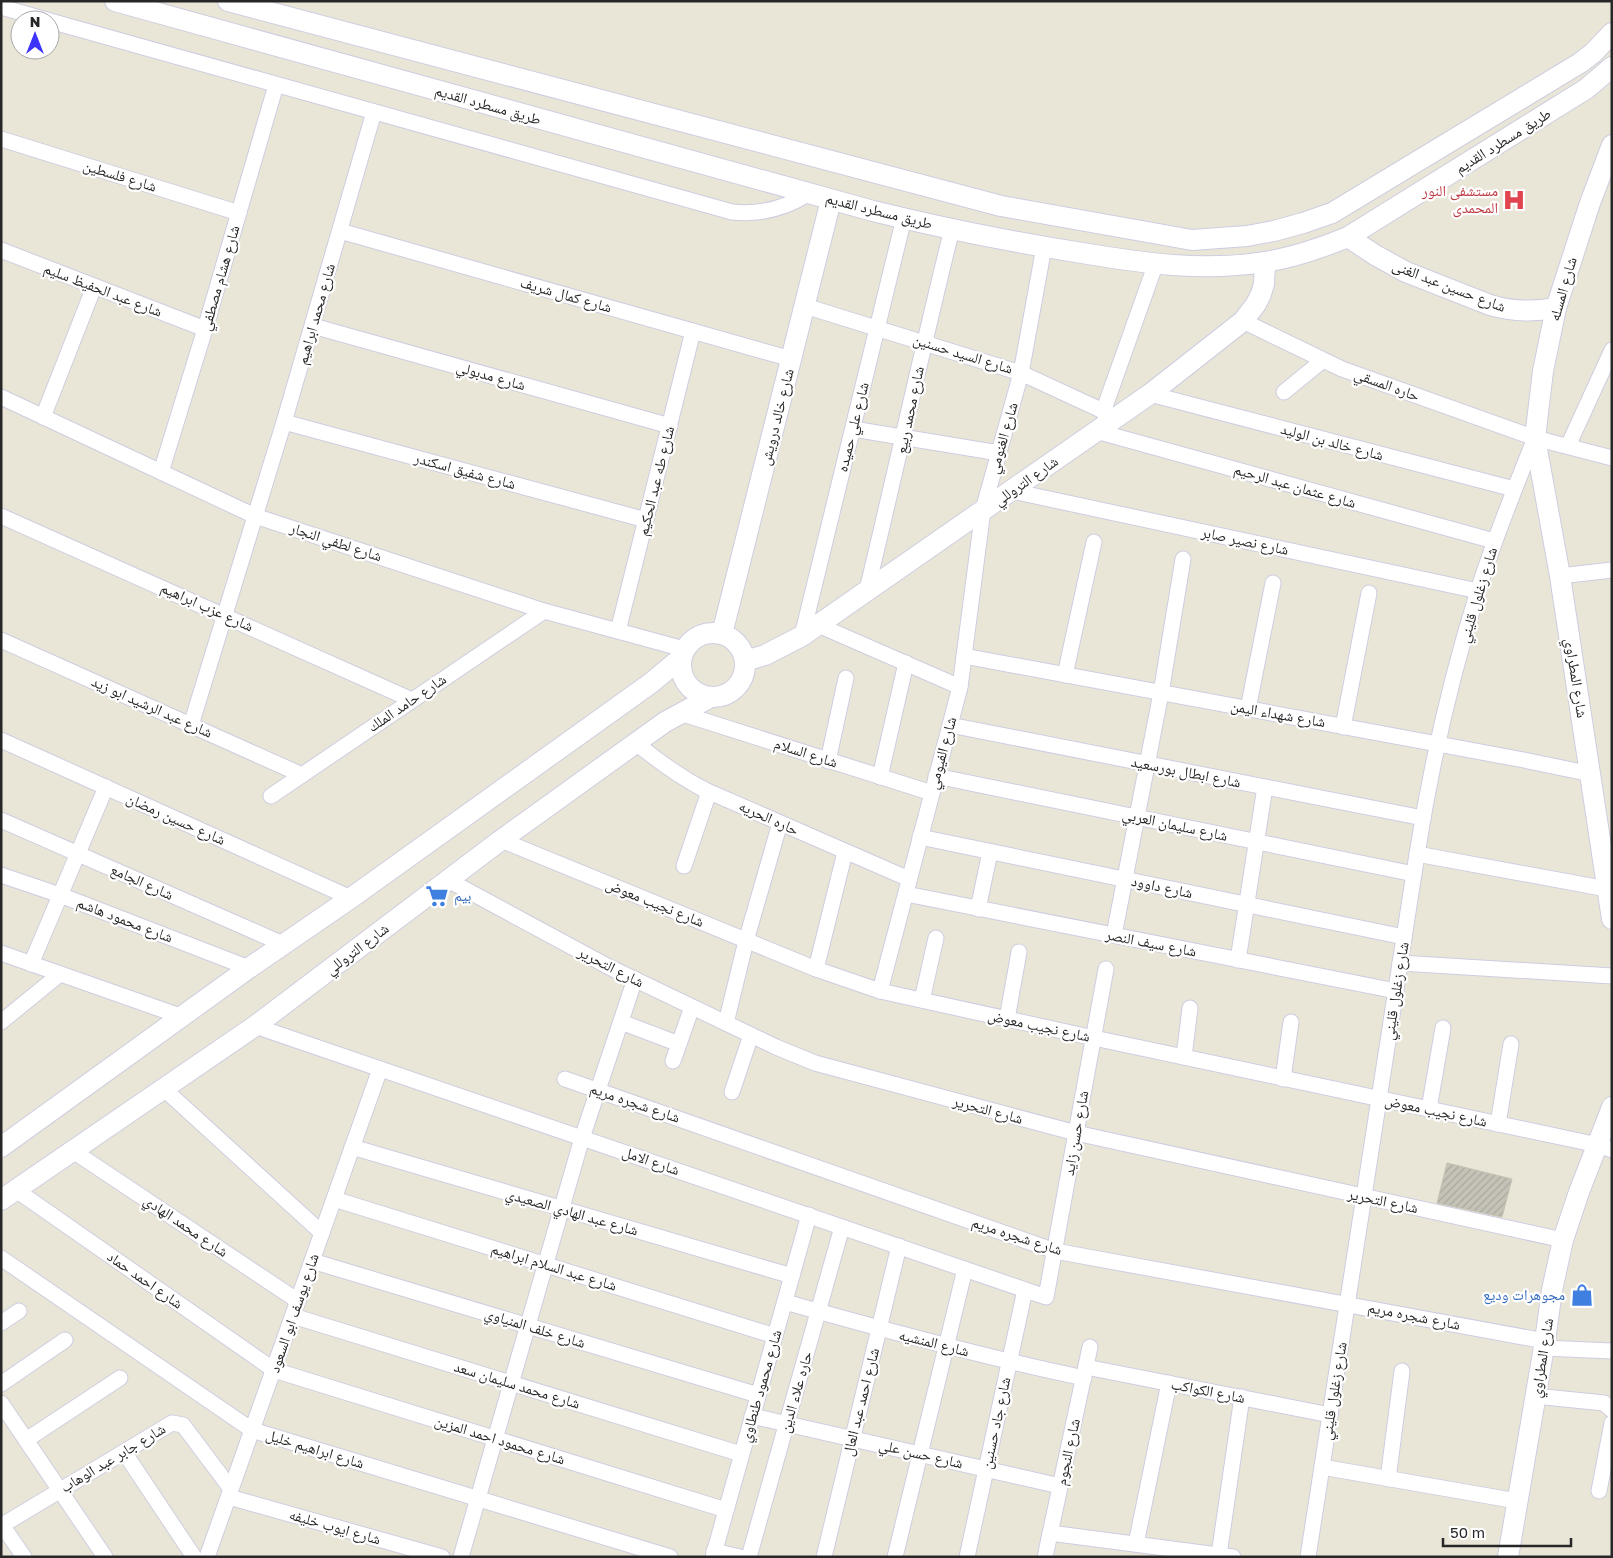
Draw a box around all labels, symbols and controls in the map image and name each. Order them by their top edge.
north arrow [10,10,60,60]
text: N [30,13,40,30]
street label: طريق مسطرد القديم [433,80,543,130]
street label: طريق مسطرد القديم [1451,103,1555,178]
street label: شارع فلسطين [81,155,159,197]
place label: مستشفى النور المحمدى [1421,181,1498,218]
hospital icon: مستشفى النور المحمدى [1501,187,1527,213]
street label: طريق مسطرد القديم [823,188,935,234]
street label: شارع هشام مصطفي [195,223,246,334]
street label: شارع حسين عبد الغنى [1389,255,1509,317]
street label: شارع المسله [1544,255,1582,323]
street label: شارع عبد الحفيظ سليم [41,258,165,322]
street label: شارع محمد ابراهيم [292,261,340,367]
street label: شارع كمال شريف [518,272,614,318]
street label: شارع السيد حسنين [911,329,1015,379]
street label: شارع مدبولي [454,357,528,397]
street label: شارع محمد ربيع [891,364,929,455]
street label: حاره المسقي [1351,364,1423,408]
street label: شارع خالد درويش [755,366,799,467]
street label: شارع علي حميده [832,380,876,474]
street label: شارع الغنومي [983,400,1025,477]
street label: شارع خالد بن الوليد [1278,419,1386,465]
street label: شارع طه عبد الحكيم [633,424,679,538]
street label: شارع شفيق اسكندر [411,448,518,494]
street label: شارع التروللي [990,451,1063,512]
street label: شارع عثمان عبد الرحيم [1232,459,1359,513]
street label: شارع لطفي النجار [286,517,385,568]
street label: شارع نصير صابر [1198,522,1291,560]
street label: شارع زغلول قليني [1454,545,1504,646]
street label: شارع عزب ابراهيم [157,578,257,636]
street label: شارع المطراوي [1558,637,1592,720]
street label: شارع حامد الملك [364,669,450,737]
street label: شارع عبد الرشيد ابو زيد [88,671,216,743]
street label: شارع شهداء اليمن [1229,696,1327,732]
street label: شارع الفيومي [923,714,963,792]
street label: شارع السلام [772,733,840,773]
street label: شارع ابطال بورسعيد [1129,752,1243,792]
street label: شارع حسين رمضان [123,788,229,850]
street label: حاره الحريه [736,796,803,839]
street label: شارع سليمان العربي [1120,804,1230,848]
street label: شارع الجامع [107,859,177,905]
street label: شارع داوود [1129,871,1195,903]
street label: شارع نجيب معوض [603,874,707,932]
supermarket icon: بيم [424,883,450,909]
place label: بيم [454,886,471,906]
street label: شارع محمود هاشم [74,892,176,948]
street label: شارع التروللي [321,918,394,981]
street label: شارع سيف النصر [1103,924,1198,962]
street label: شارع زغلول قليني [1378,940,1415,1042]
street label: شارع التحرير [574,941,648,992]
street label: شارع نجيب معوض [986,1005,1092,1047]
street label: شارع شجره مريم [587,1078,683,1128]
street label: شارع حسن زايد [1059,1089,1093,1177]
street label: شارع نجيب معوض [1383,1090,1489,1132]
street label: شارع التحرير [950,1091,1025,1129]
street label: شارع الامل [620,1142,682,1180]
street label: شارع عبد الهادي الصعيدي [503,1184,641,1242]
street label: شارع التحرير [1345,1184,1420,1218]
street label: شارع محمد الهادي [139,1190,232,1263]
street label: شارع شجره مريم [969,1212,1065,1260]
street label: شارع عبد السلام ابراهيم [489,1238,619,1296]
street label: شارع احمد حماد [103,1247,187,1314]
street label: شارع يوسف ابو السعود [264,1251,324,1375]
shop icon: مجوهرات وديع [1569,1282,1595,1308]
place label: مجوهرات وديع [1483,1285,1565,1305]
street label: شارع شجره مريم [1366,1297,1462,1335]
street label: شارع خلف المنياوي [482,1303,588,1355]
street label: شارع المطراوي [1526,1317,1560,1400]
street label: شارع المنشيه [897,1325,971,1361]
street label: شارع محمود طنطاوي [735,1327,788,1445]
street label: شارع زغلول قليني [1316,1340,1353,1442]
street label: شارع احمد عبد العال [838,1346,884,1458]
street label: حاره علاء الدين [775,1349,817,1435]
street label: شارع محمد سليمان سعد [452,1356,583,1414]
street label: شارع الكواكب [1169,1374,1247,1408]
street label: شارع جاد حسنين [976,1375,1016,1471]
street label: شارع محمود احمد المزين [432,1411,568,1469]
street label: شارع النجوم [1051,1417,1085,1487]
street label: شارع جابر عبد الوهاب [57,1419,169,1497]
street label: شارع ابراهيم خليل [263,1425,367,1473]
street label: شارع حسن علي [877,1435,965,1475]
street label: شارع ايوب خليفه [287,1504,383,1550]
scale bar [1443,1516,1570,1548]
text: 50 m [1450,1523,1485,1541]

